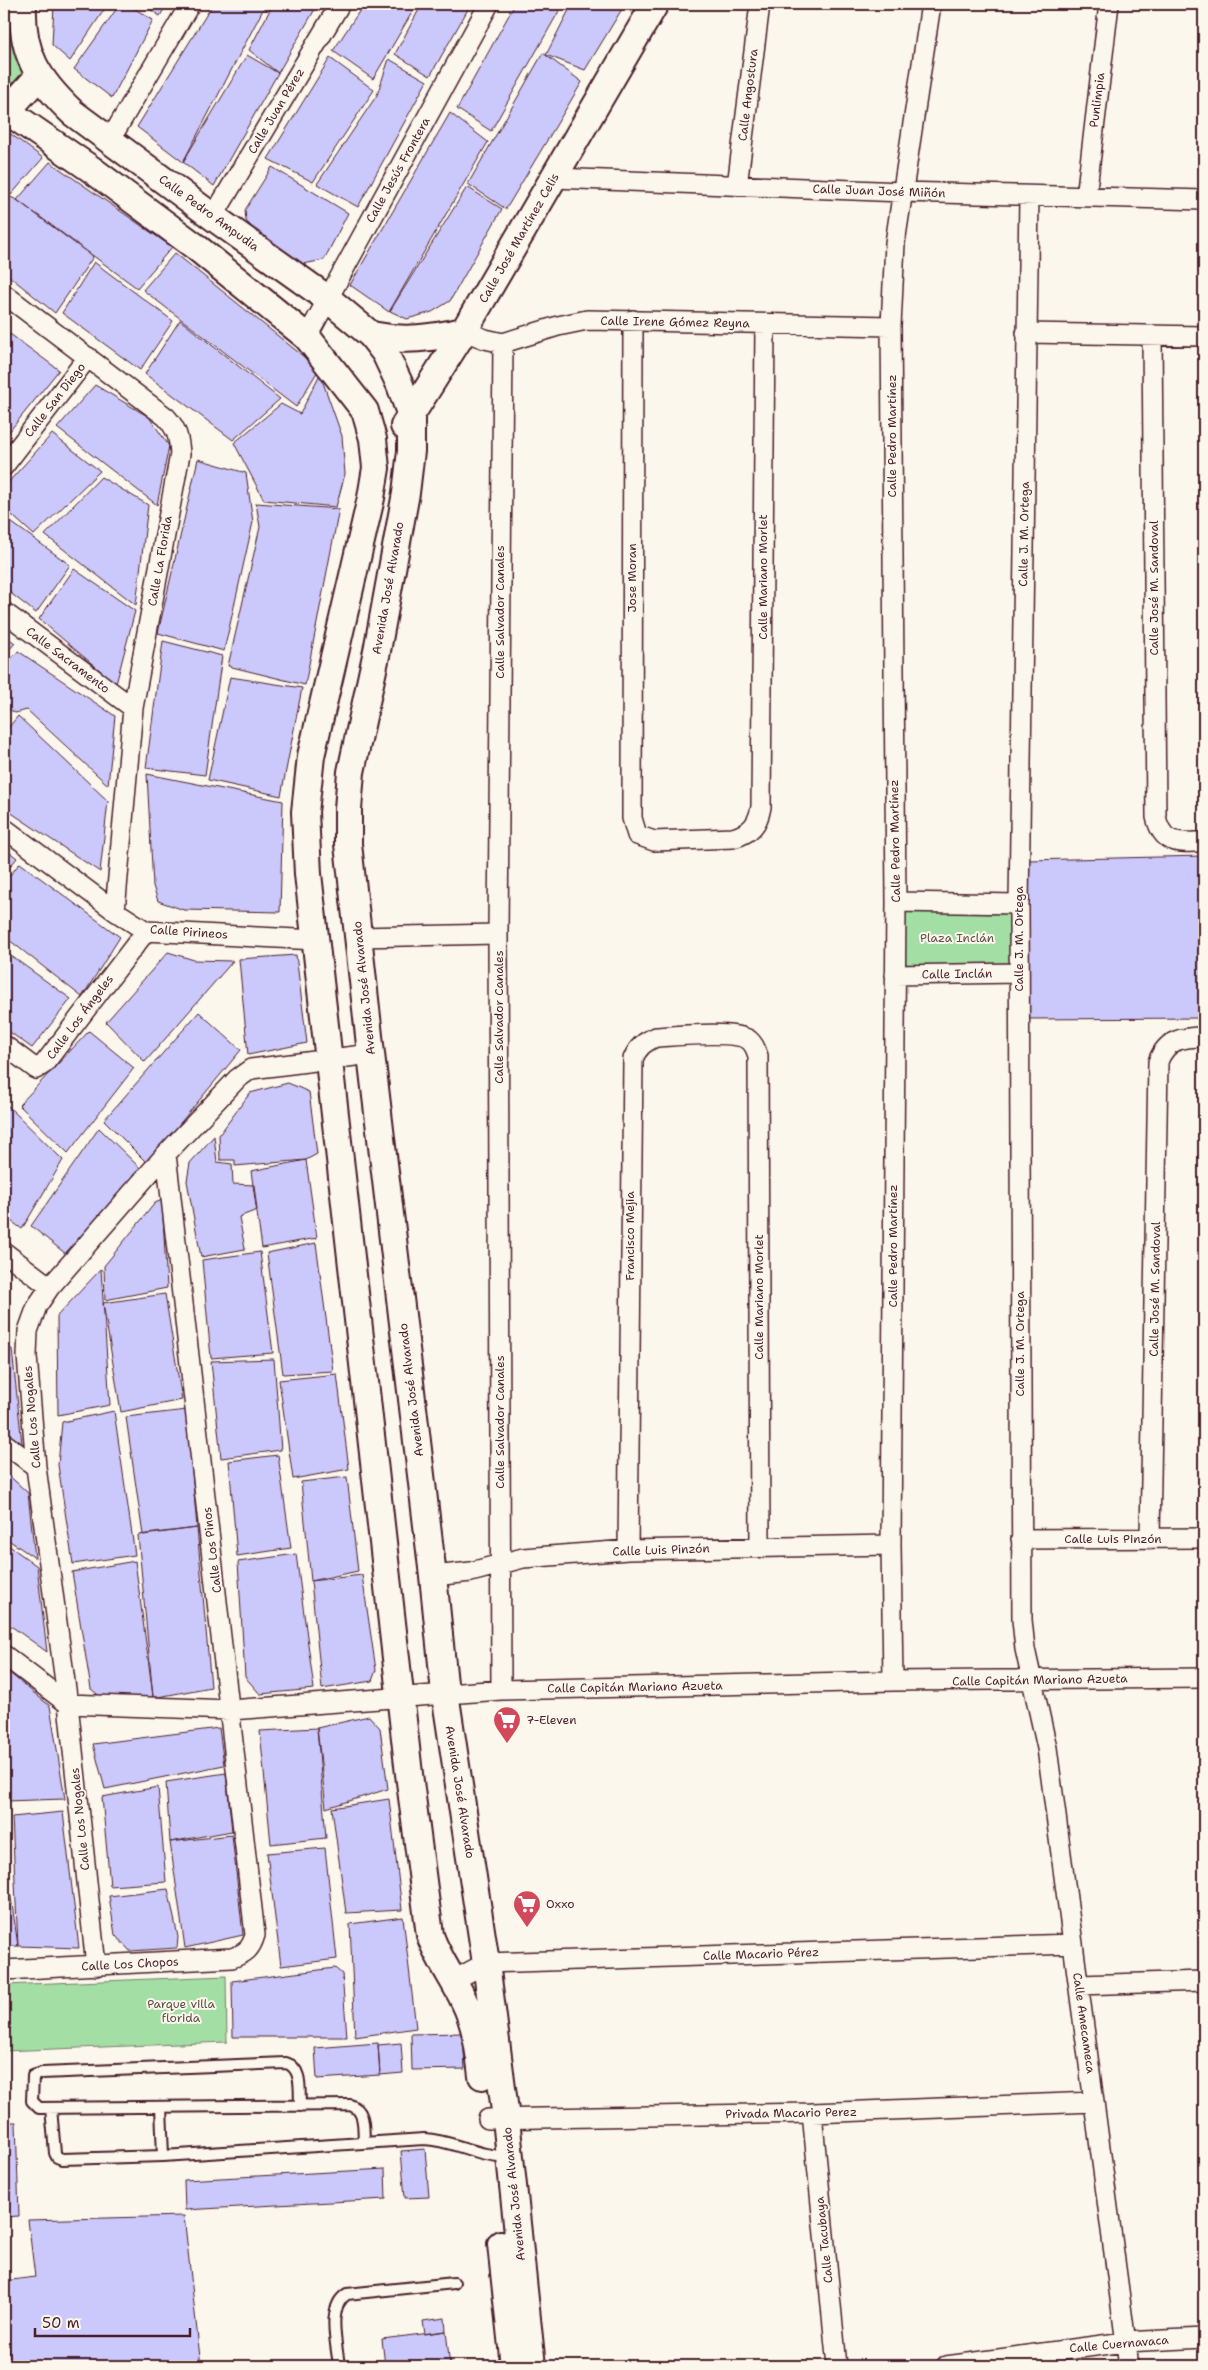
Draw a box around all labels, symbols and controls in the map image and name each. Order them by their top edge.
street label: Calle Angostura [734,47,762,142]
street label: Calle Juan Pérez [244,65,308,157]
street label: Punlimpia [1086,71,1108,128]
street label: Calle Jesús Frontera [362,114,434,226]
street label: Calle José Martínez Celis [475,170,563,306]
street label: Calle Pedro Ampudia [156,171,263,255]
street label: Calle Juan José Miñón [812,181,946,201]
street label: Calle Irene Gómez Reyna [600,313,750,331]
street label: Calle San Diego [21,359,89,441]
street label: Calle Pedro Martínez [884,374,900,498]
street label: Calle J. M. Ortega [1015,481,1033,587]
street label: Calle La Florida [144,514,176,607]
street label: Calle Mariano Morlet [755,514,771,640]
street label: Avenida José Alvarado [368,520,408,656]
street label: Calle José M. Sandoval [1146,520,1162,656]
street label: Jose Moran [624,543,640,613]
street label: Calle Salvador Canales [492,545,508,679]
street label: Calle Sacramento [23,623,113,697]
street label: Calle Pedro Martínez [886,779,904,903]
street label: Calle J. M. Ortega [1011,886,1027,992]
street label: Avenida José Alvarado [349,920,379,1056]
street label: Calle Pirineos [149,921,229,943]
park label: Plaza Inclán [920,930,994,946]
street label: Calle Salvador Canales [491,950,507,1084]
street label: Calle Inclán [922,965,992,983]
street label: Calle Los Ángeles [43,971,117,1063]
street label: Calle Pedro Martínez [885,1184,901,1308]
street label: Francisco Mejia [622,1191,638,1281]
street label: Calle José M. Sandoval [1146,1221,1164,1357]
street label: Calle Mariano Morlet [751,1234,767,1360]
street label: Calle J. M. Ortega [1012,1291,1028,1397]
street label: Avenida José Alvarado [395,1322,427,1458]
street label: Calle Salvador Canales [492,1355,508,1489]
street label: Calle Los Nogales [20,1365,44,1469]
street label: Calle Los Pinos [199,1506,225,1594]
street label: Calle Luis Pinzón [1064,1531,1162,1547]
street label: Calle Luis Pinzón [612,1540,710,1560]
street label: Calle Capitán Mariano Azueta [952,1670,1128,1690]
street label: Calle Capitán Mariano Azueta [547,1677,723,1697]
supermarket icon: 7-Eleven [492,1705,522,1744]
place label: 7-Eleven [526,1712,577,1728]
street label: Avenida José Alvarado [442,1724,478,1860]
street label: Calle Los Nogales [67,1767,93,1871]
supermarket icon: Oxxo [512,1889,542,1928]
place label: Oxxo [546,1896,575,1912]
street label: Calle Macario Pérez [703,1944,819,1964]
street label: Calle Los Chopos [81,1953,179,1975]
street label: Calle Amecameca [1069,1972,1099,2075]
park label: Parque villa florida [147,1996,215,2026]
street label: Privada Macario Perez [725,2104,857,2122]
street label: Avenida José Alvarado [499,2126,529,2262]
street label: Calle Tacubaya [811,2195,837,2284]
scale bar [35,2305,190,2337]
text: 50 m [42,2313,80,2333]
street label: Calle Cuernavaca [1069,2332,1170,2356]

